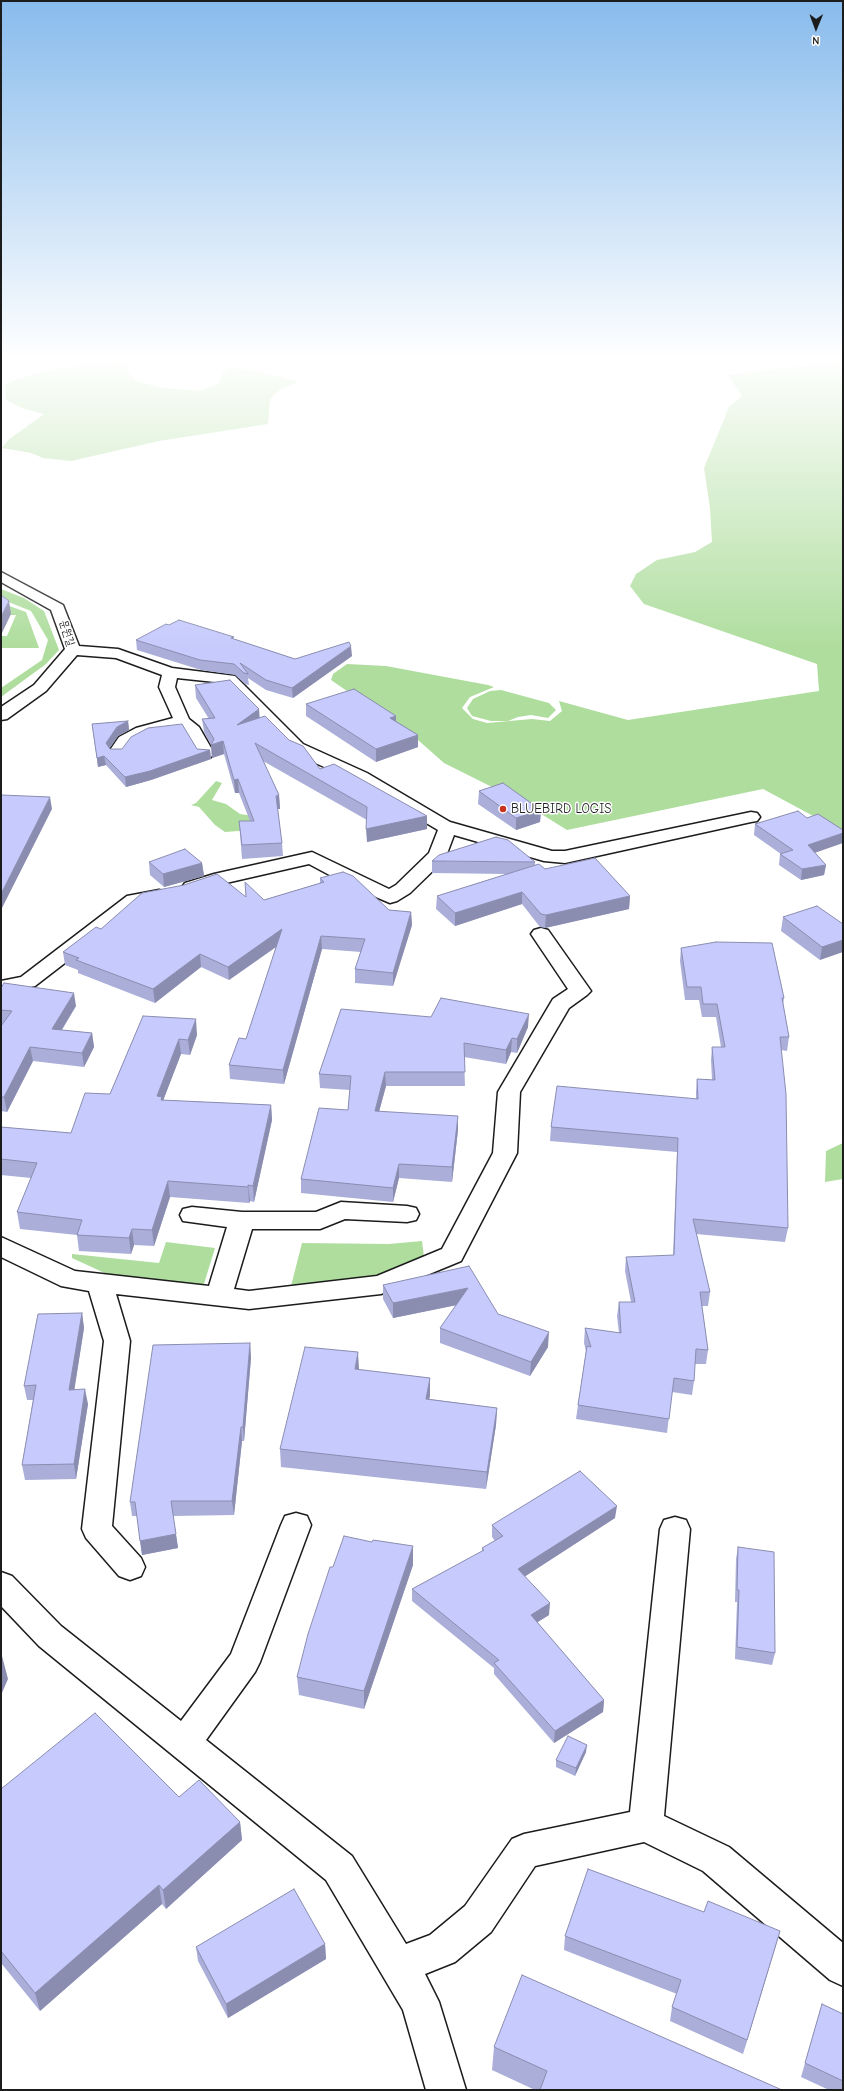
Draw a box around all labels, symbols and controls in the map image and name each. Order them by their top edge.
north arrow [796,8,836,48]
text: N [812,34,819,47]
street label: 문원길 [57,618,77,648]
place label: BLUEBIRD LOGIS [511,801,611,817]
marker: BLUEBIRD LOGIS [498,804,508,814]

